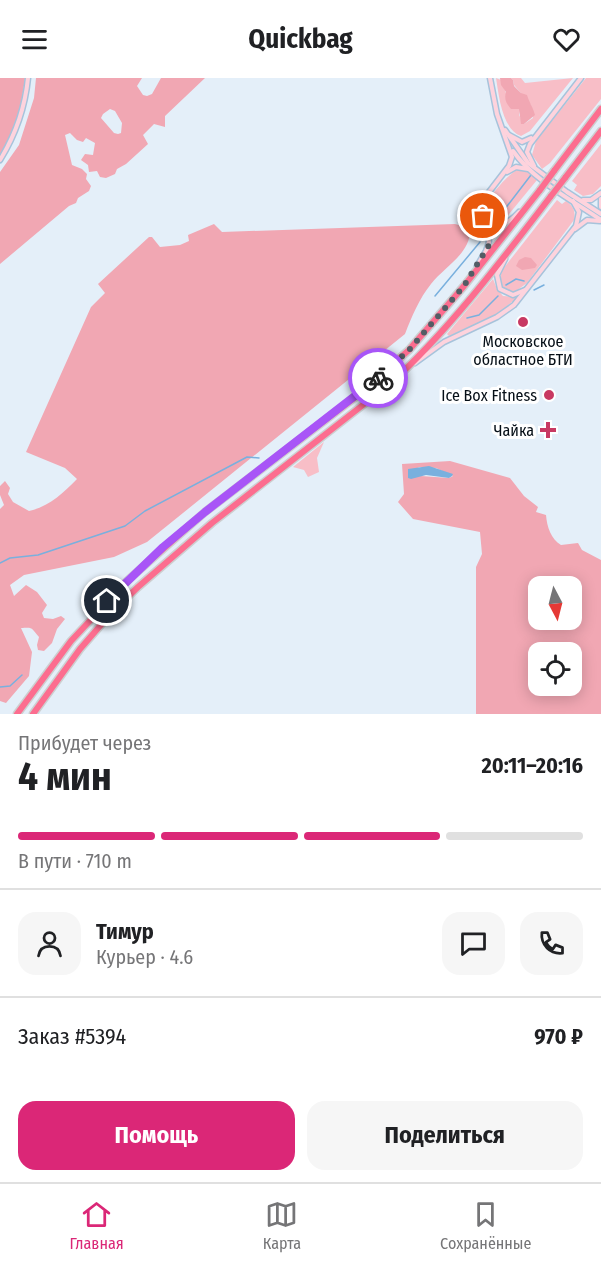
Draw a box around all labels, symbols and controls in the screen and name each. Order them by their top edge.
icon: menu [18,23,51,56]
text: Quickbag [248,23,353,55]
icon: heart [550,23,583,56]
pin [457,190,508,241]
icon: bag [466,199,499,232]
marker: Московское областное БТИ [516,315,530,329]
place label: Московское областное БТИ [473,332,573,369]
courier [348,348,408,408]
icon: bike [362,362,395,395]
place label: Ice Box Fitness [441,386,537,405]
marker: Ice Box Fitness [542,388,556,402]
place label: Чайка [494,421,534,440]
marker: Чайка [539,421,557,439]
pin [81,575,132,626]
north arrow [528,576,582,630]
map controls [528,576,582,696]
icon: home [90,584,123,617]
button: locate [528,642,582,696]
text: Прибудет через [18,731,151,755]
text: 20:11–20:16 [482,752,583,779]
text: 4 мин [18,754,112,800]
text: В пути · 710 m [18,849,132,873]
button: person [18,912,81,975]
button: chat [442,912,505,975]
button: phone [520,912,583,975]
text: Тимур [96,918,154,945]
text: Курьер · 4.6 [96,945,193,969]
text: Заказ #5394 [18,1023,126,1050]
text: 970 ₽ [534,1023,583,1050]
button: Помощь [18,1101,295,1170]
button: Поделиться [307,1101,583,1170]
tab: Главная [70,1198,124,1253]
tab: Карта [263,1198,301,1253]
tab: Сохранённые [440,1198,531,1253]

